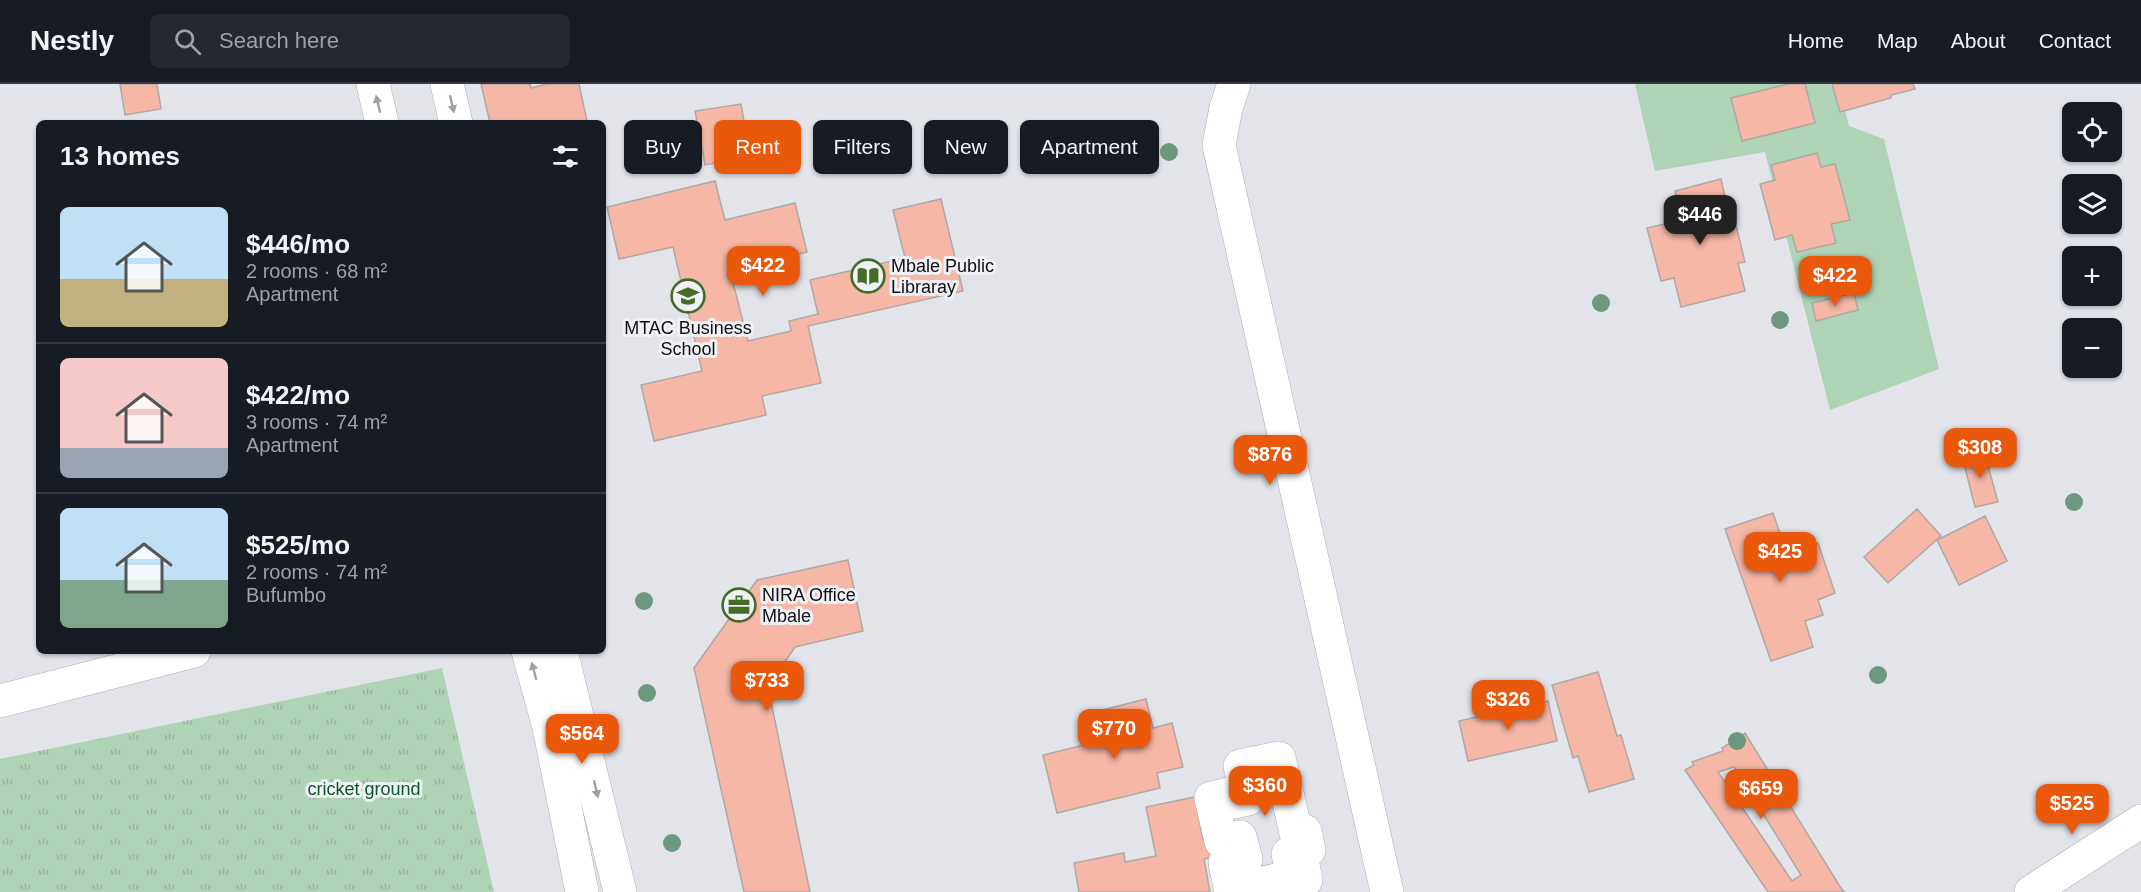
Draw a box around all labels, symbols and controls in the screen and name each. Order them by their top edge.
search box [150,14,570,68]
text: Nestly [30,25,114,56]
icon: search [171,25,204,58]
text: Search here [219,28,339,53]
text: Home [1788,29,1844,52]
text: Map [1877,29,1918,52]
text: About [1951,29,2006,52]
text: Contact [2039,29,2111,52]
one-way arrow [373,94,382,113]
one-way arrow [447,94,457,113]
map controls [2062,102,2122,378]
button: locate [2062,102,2122,162]
chip: Buy [624,120,702,174]
chip: Rent [714,120,801,174]
chip: Filters [813,120,912,174]
chip: New [924,120,1008,174]
chip: Apartment [1020,120,1159,174]
icon: filters [549,140,582,173]
text: 13 homes [60,141,180,171]
button: layers [2062,174,2122,234]
pin: $446 [1664,195,1736,246]
text: $446 [1678,203,1722,225]
text: $446/mo [246,229,350,259]
icon: home [108,231,180,303]
pin: $422 [727,246,799,297]
button: + [2062,246,2122,306]
text: $422 [741,254,785,276]
place label: Mbale Public Libraray [891,256,994,297]
pin: $422 [1799,256,1871,307]
library icon: Mbale Public Libraray [850,258,886,294]
text: 2 rooms · 68 m² [246,260,387,282]
text: $422 [1813,264,1857,286]
school or university icon: MTAC Business School [670,278,706,314]
text: Apartment [246,283,338,305]
place label: MTAC Business School [624,318,752,359]
button: − [2062,318,2122,378]
text: $422/mo [246,380,350,410]
icon: home [108,382,180,454]
text: 3 rooms · 74 m² [246,411,387,433]
pin: $308 [1944,428,2016,479]
text: Apartment [246,434,338,456]
pin: $876 [1234,435,1306,486]
text: $308 [1958,436,2002,458]
text: $876 [1248,443,1292,465]
text: $525/mo [246,530,350,560]
icon: home [108,532,180,604]
pin: $425 [1744,532,1816,583]
text: $425 [1758,540,1802,562]
text: 2 rooms · 74 m² [246,561,387,583]
text: Bufumbo [246,584,326,606]
place label: NIRA Office Mbale [762,585,856,626]
office icon: NIRA Office Mbale [721,587,757,623]
pin: $733 [731,661,803,712]
one-way arrow [529,662,538,680]
text: $733 [745,669,789,691]
pin: $326 [1472,680,1544,731]
text: $326 [1486,688,1530,710]
pin: $770 [1078,709,1150,760]
pin: $564 [546,714,618,765]
text: $770 [1092,717,1136,739]
text: $564 [560,722,604,744]
pin: $360 [1229,766,1301,817]
pin: $659 [1725,769,1797,820]
text: $360 [1243,774,1287,796]
text: $659 [1739,777,1783,799]
park label: cricket ground [307,779,421,799]
one-way arrow [591,780,601,799]
pin: $525 [2036,784,2108,835]
text: $525 [2050,792,2094,814]

